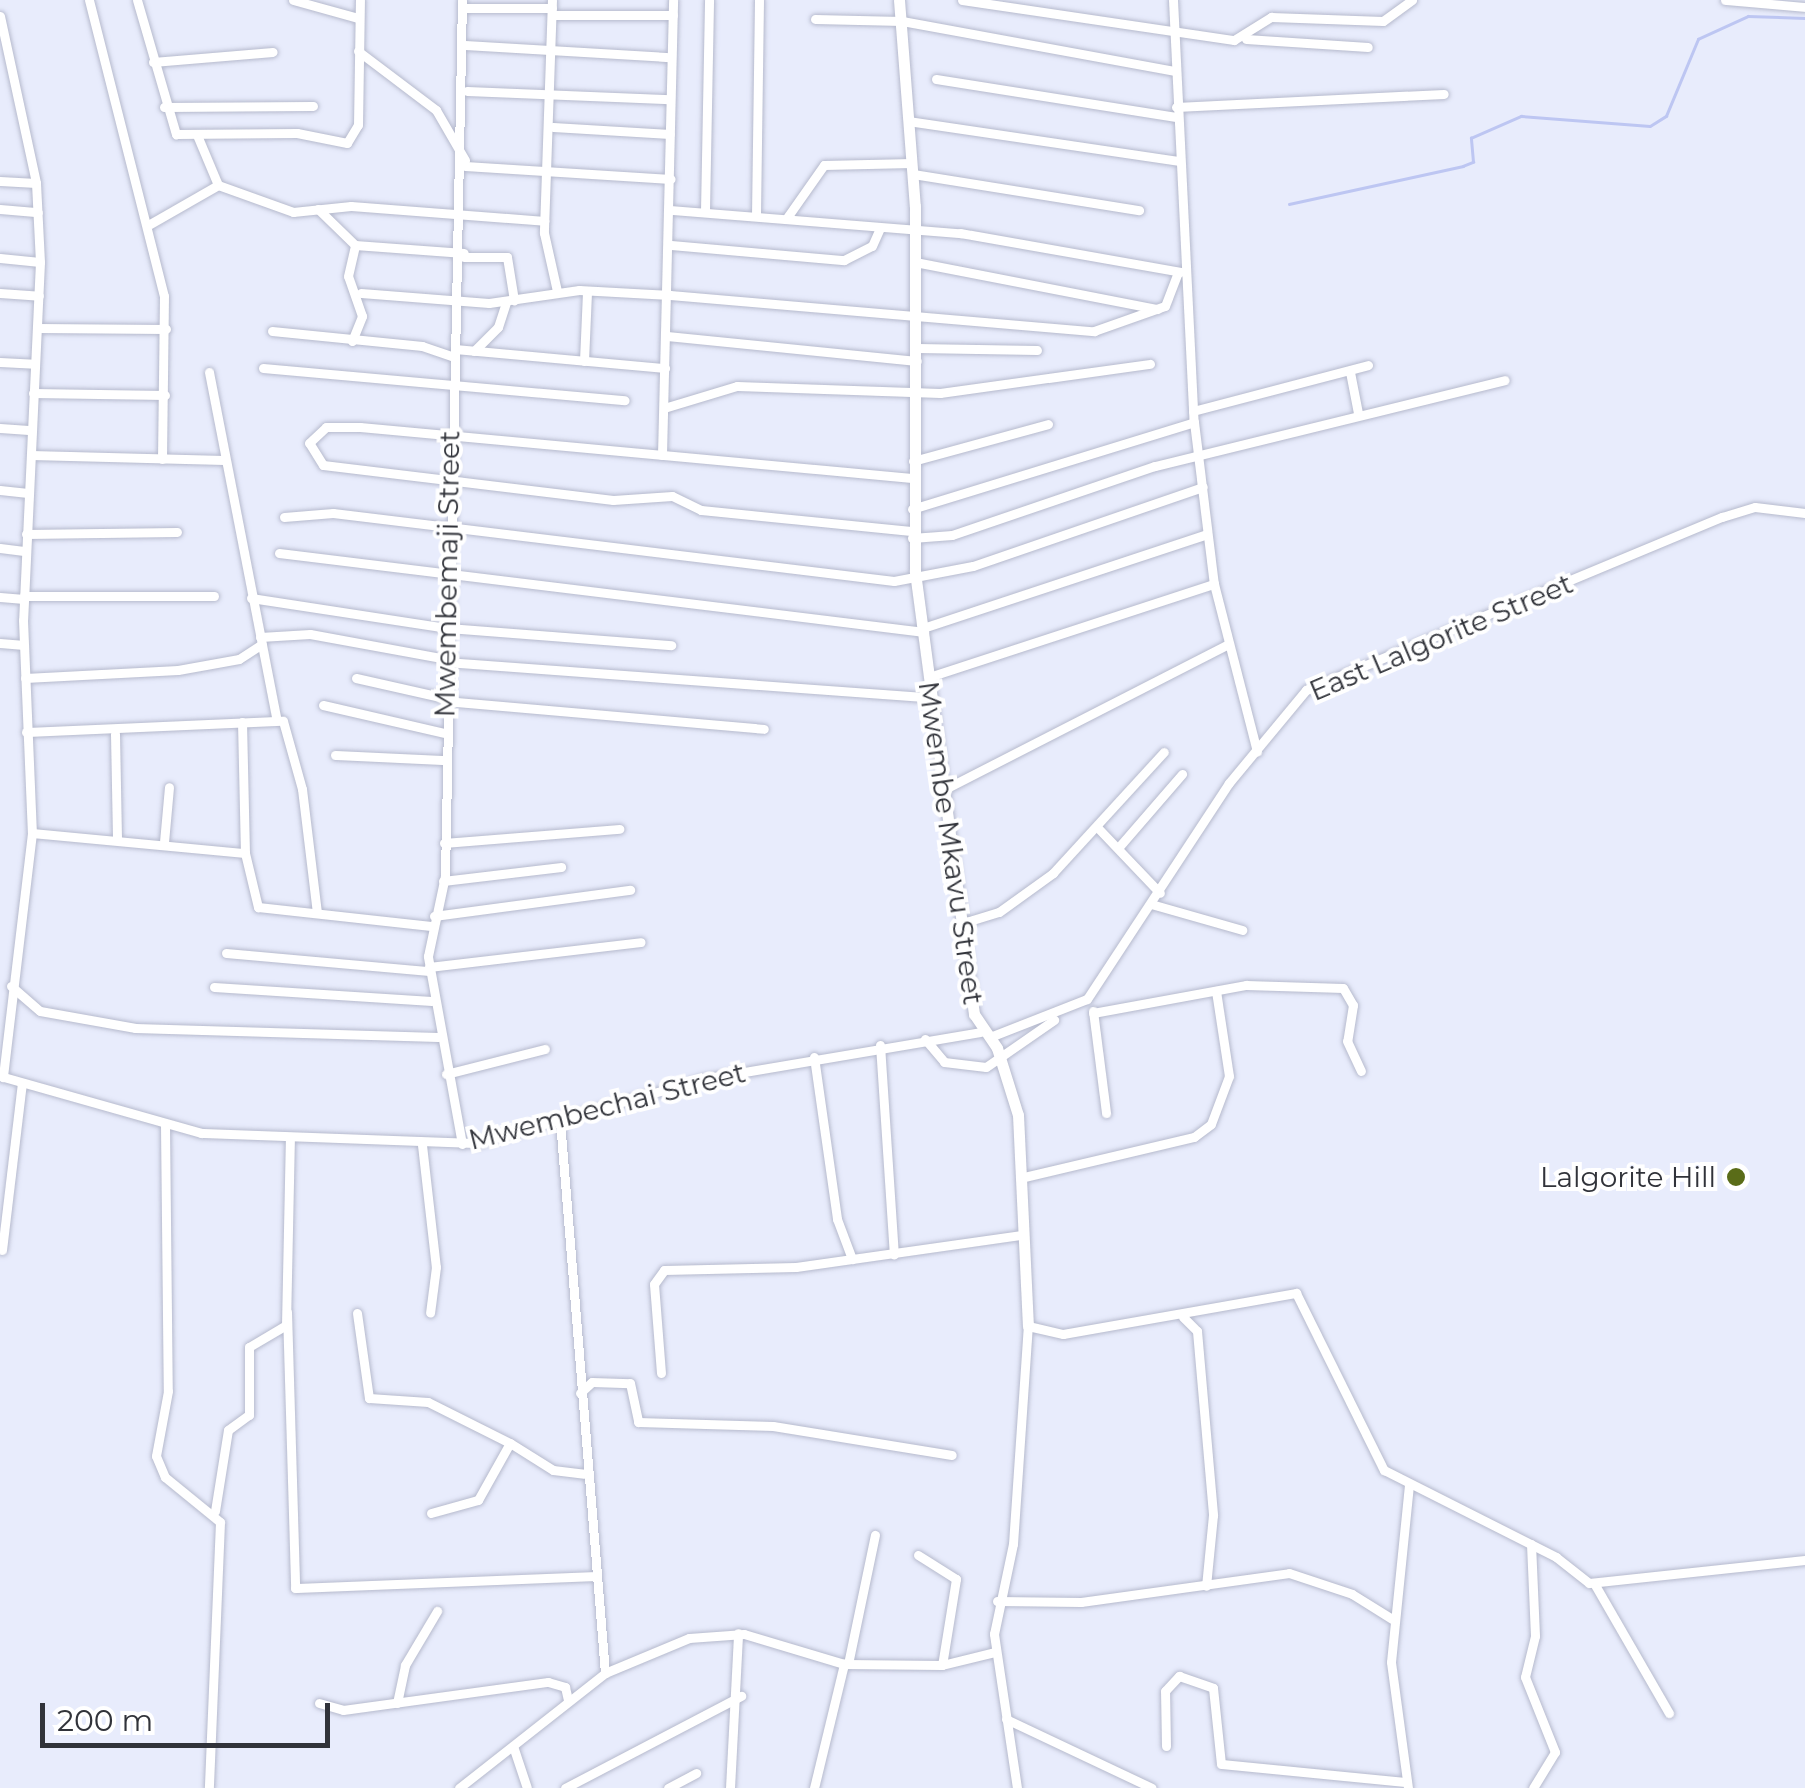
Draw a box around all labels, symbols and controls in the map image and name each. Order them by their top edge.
street label: Mwembemaji Street [428,430,466,718]
street label: East Lalgorite Street [1304,566,1578,708]
street label: Mwembe Mkavu Street [912,679,990,1007]
street label: Mwembechai Street [465,1055,749,1157]
place label: Lalgorite Hill [1540,1160,1716,1194]
marker: Lalgorite Hill [1725,1166,1747,1188]
scale bar [45,1683,335,1745]
text: 200 m [57,1702,153,1739]

